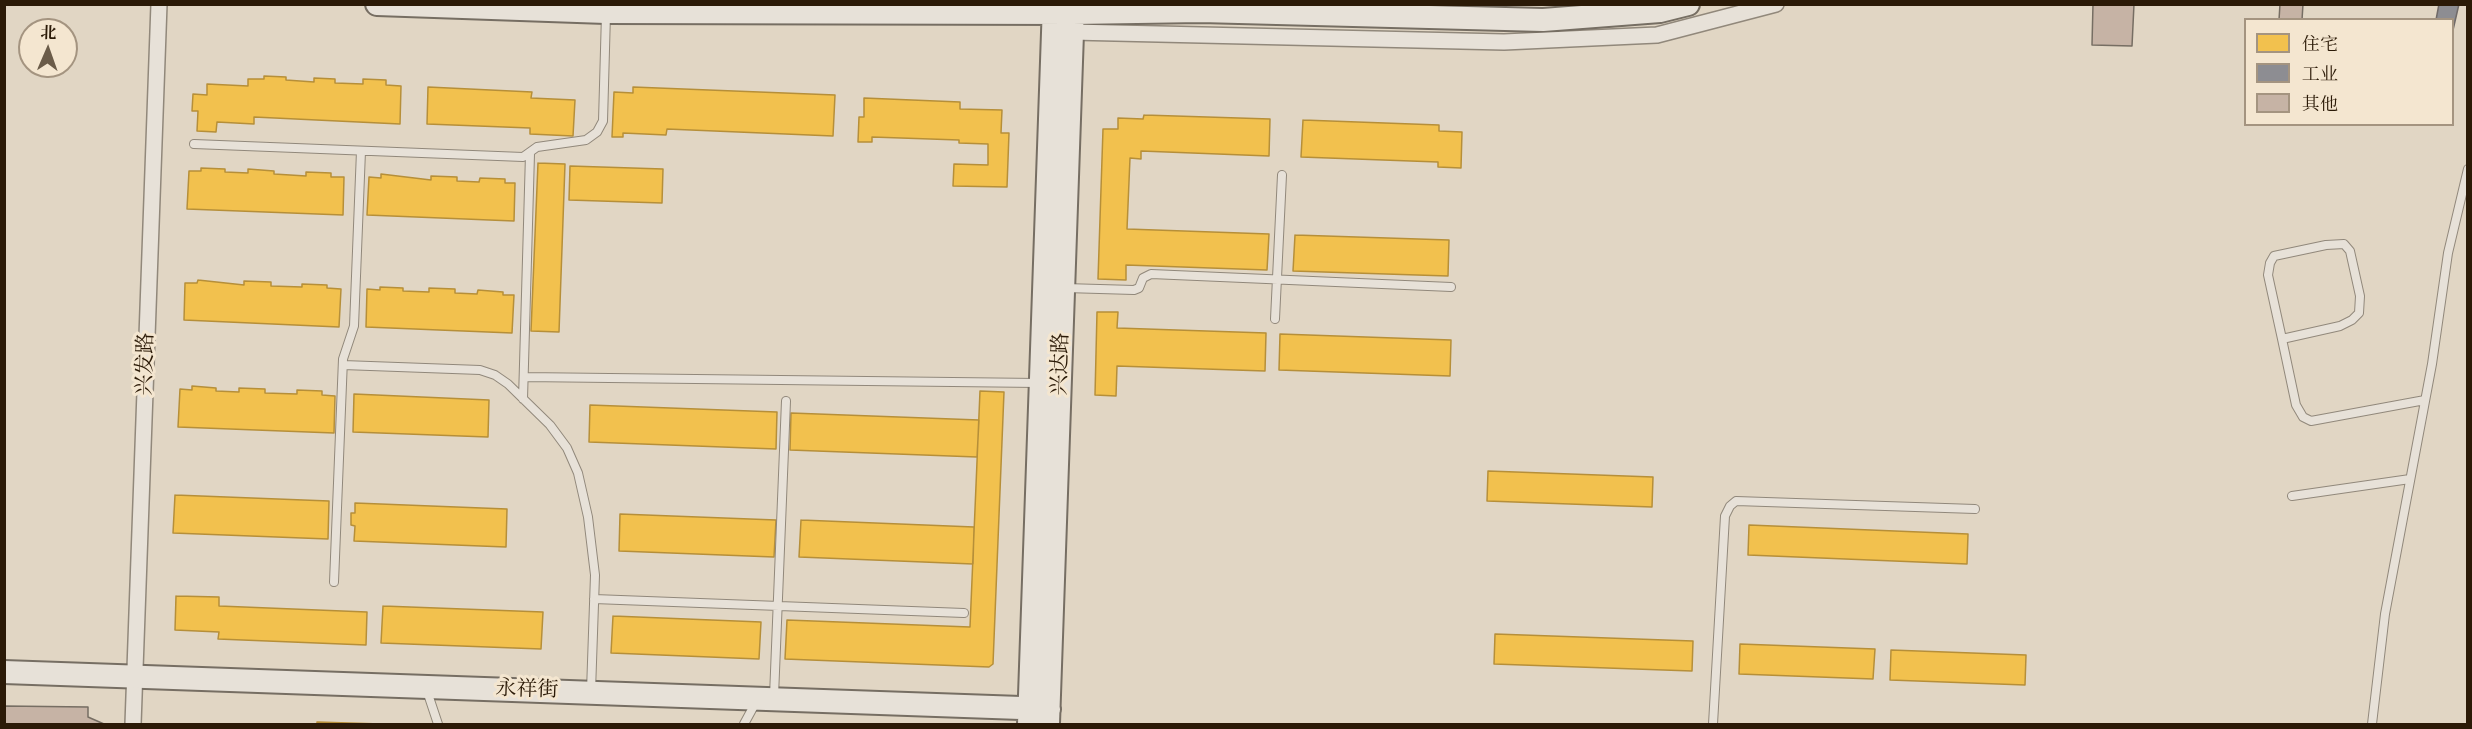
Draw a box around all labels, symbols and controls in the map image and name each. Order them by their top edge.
north arrow [18,18,78,78]
legend [2244,18,2454,126]
text: 北 [40,20,57,44]
text: 住宅 [2302,30,2338,57]
text: 工业 [2302,60,2338,87]
text: 其他 [2302,90,2338,117]
street label: 兴发路 [132,332,160,396]
street label: 兴达路 [1047,332,1075,396]
street label: 永祥街 [495,676,559,704]

